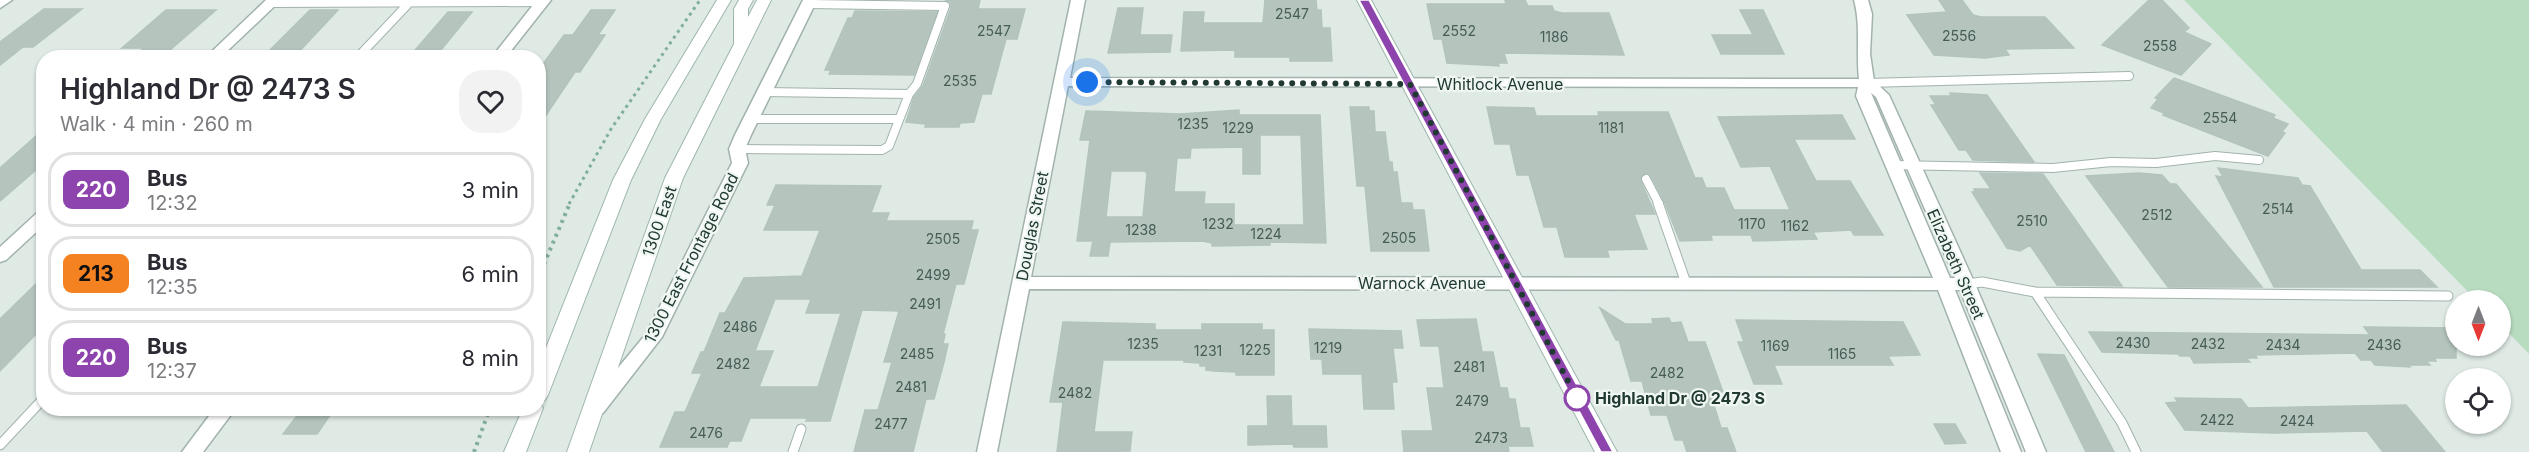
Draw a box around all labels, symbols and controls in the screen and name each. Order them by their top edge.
house number: 2547 [1275,5,1309,22]
house number: 2547 [977,22,1011,39]
house number: 2552 [1442,22,1476,39]
house number: 2556 [1942,27,1976,44]
house number: 1186 [1540,28,1568,45]
house number: 2558 [2143,37,2177,54]
your location [1072,67,1102,97]
button: heart [459,70,522,133]
text: Highland Dr @ 2473 S [60,72,356,106]
house number: 2535 [943,72,977,89]
street label: Whitlock Avenue [1437,74,1563,94]
house number: 2554 [2203,109,2237,126]
text: Walk · 4 min · 260 m [60,112,253,136]
house number: 1235 [1177,115,1209,132]
house number: 1229 [1222,119,1254,136]
house number: 1181 [1598,119,1624,136]
text: Bus [147,165,188,191]
street label: Douglas Street [1012,169,1052,283]
street label: 1300 East Frontage Road [639,170,743,346]
text: 220 [76,177,116,202]
text: 3 min [462,177,519,203]
street label: 1300 East [638,183,680,259]
text: 12:32 [147,191,198,215]
house number: 2514 [2262,200,2294,217]
street label: Elizabeth Street [1923,206,1989,322]
house number: 2512 [2141,206,2173,223]
house number: 2510 [2016,212,2048,229]
house number: 1232 [1202,215,1234,232]
house number: 1170 [1738,215,1766,232]
house number: 1162 [1781,217,1809,234]
house number: 1238 [1125,221,1157,238]
house number: 1224 [1250,225,1282,242]
house number: 2505 [1382,229,1416,246]
house number: 2505 [926,230,960,247]
text: Bus [147,249,188,275]
text: 213 [78,261,114,286]
text: 6 min [462,261,519,287]
house number: 2499 [916,266,950,283]
street label: Warnock Avenue [1358,273,1486,293]
text: 12:35 [147,275,198,299]
north arrow [2445,290,2511,356]
map controls [2445,290,2511,434]
house number: 2491 [909,295,941,312]
house number: 2486 [723,318,757,335]
text: Bus [147,333,188,359]
house number: 2430 [2116,334,2150,351]
house number: 1235 [1127,335,1159,352]
house number: 2432 [2191,335,2225,352]
house number: 2434 [2265,336,2301,353]
house number: 2436 [2367,336,2401,353]
house number: 1169 [1761,337,1789,354]
house number: 1219 [1314,339,1342,356]
house number: 1225 [1239,341,1271,358]
house number: 1231 [1194,342,1222,359]
text: 220 [76,345,116,370]
text: 8 min [462,345,519,371]
house number: 2485 [900,345,934,362]
house number: 1165 [1828,345,1856,362]
house number: 2482 [716,355,750,372]
house number: 2481 [1453,358,1485,375]
text: 12:37 [147,359,197,383]
house number: 2482 [1650,364,1684,381]
button: locate [2445,368,2511,434]
house number: 2481 [895,378,927,395]
house number: 2482 [1058,384,1092,401]
marker: Highland Dr @ 2473 S [1564,385,1590,411]
place label: Highland Dr @ 2473 S [1595,388,1765,408]
house number: 2479 [1455,392,1489,409]
house number: 2422 [2200,411,2234,428]
house number: 2424 [2280,412,2314,429]
house number: 2477 [874,415,908,432]
house number: 2476 [689,424,723,441]
house number: 2473 [1474,429,1508,446]

